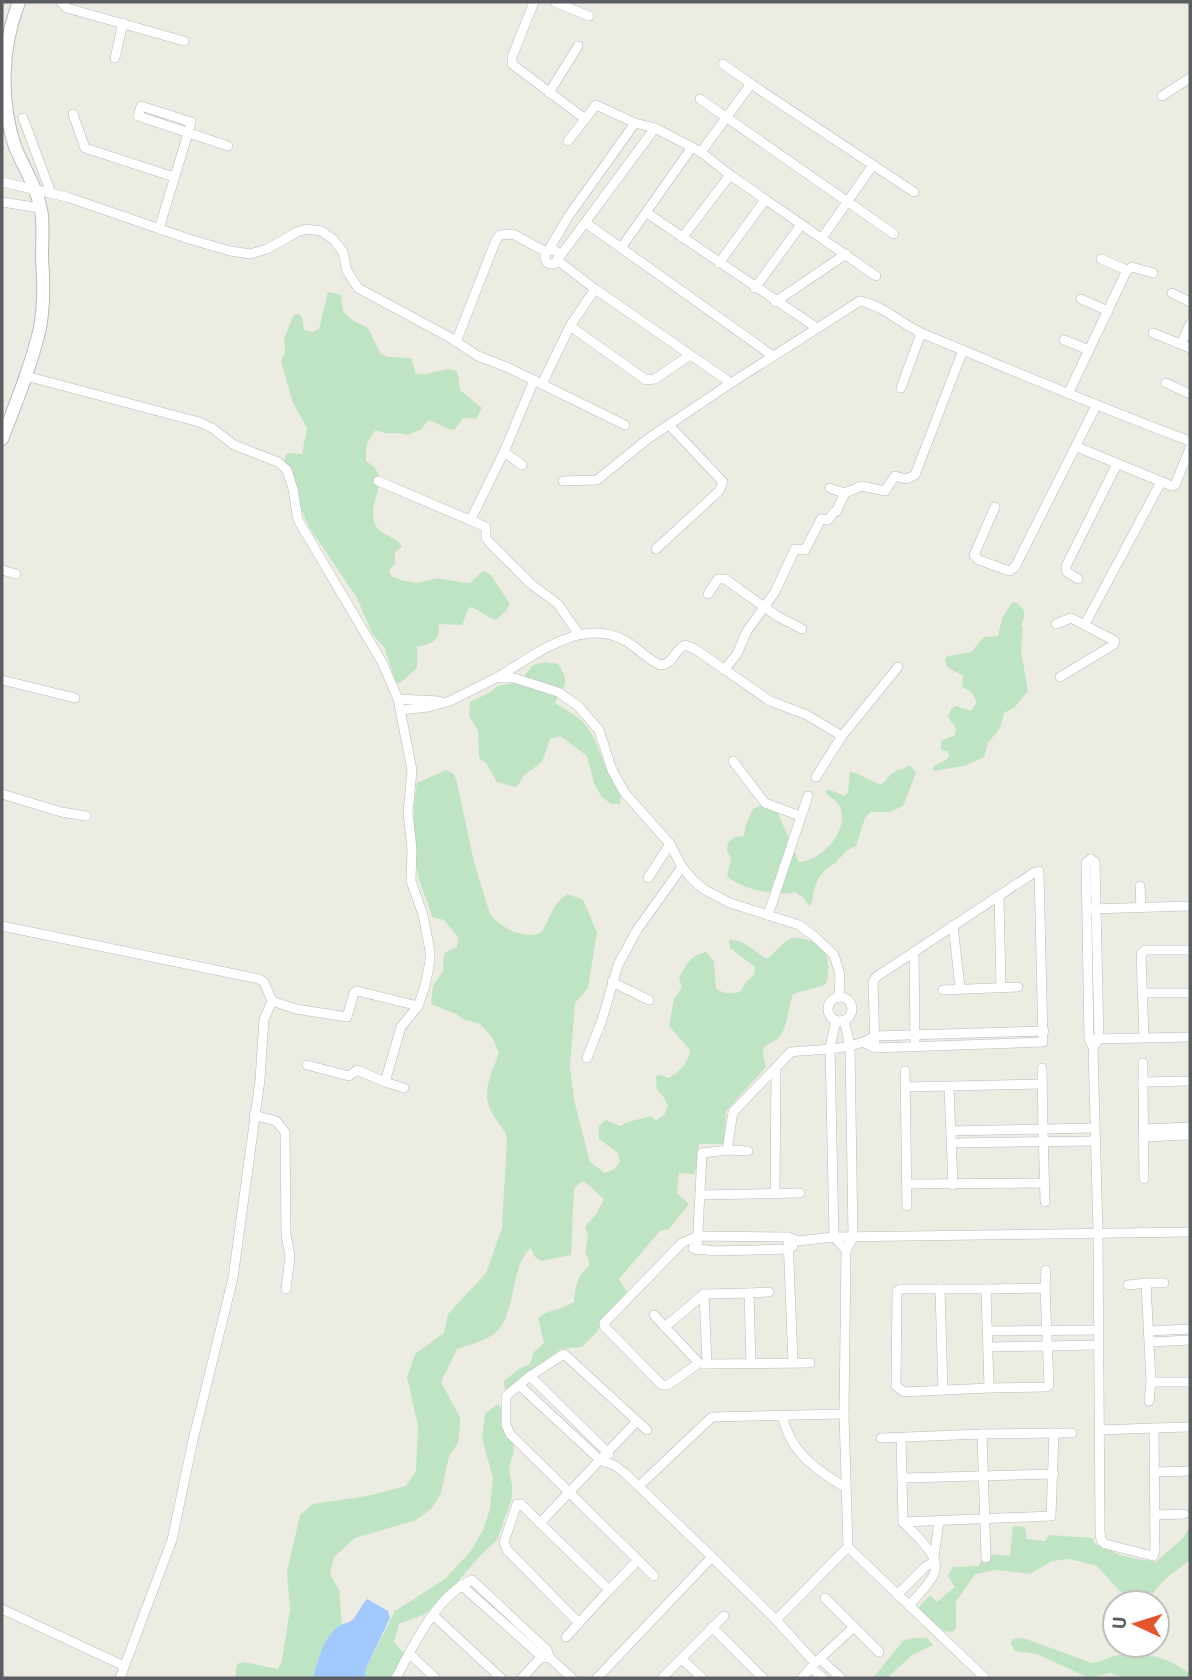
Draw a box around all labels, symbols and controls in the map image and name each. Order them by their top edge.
north arrow [1101,1589,1171,1659]
text: U [1107,1616,1130,1630]

